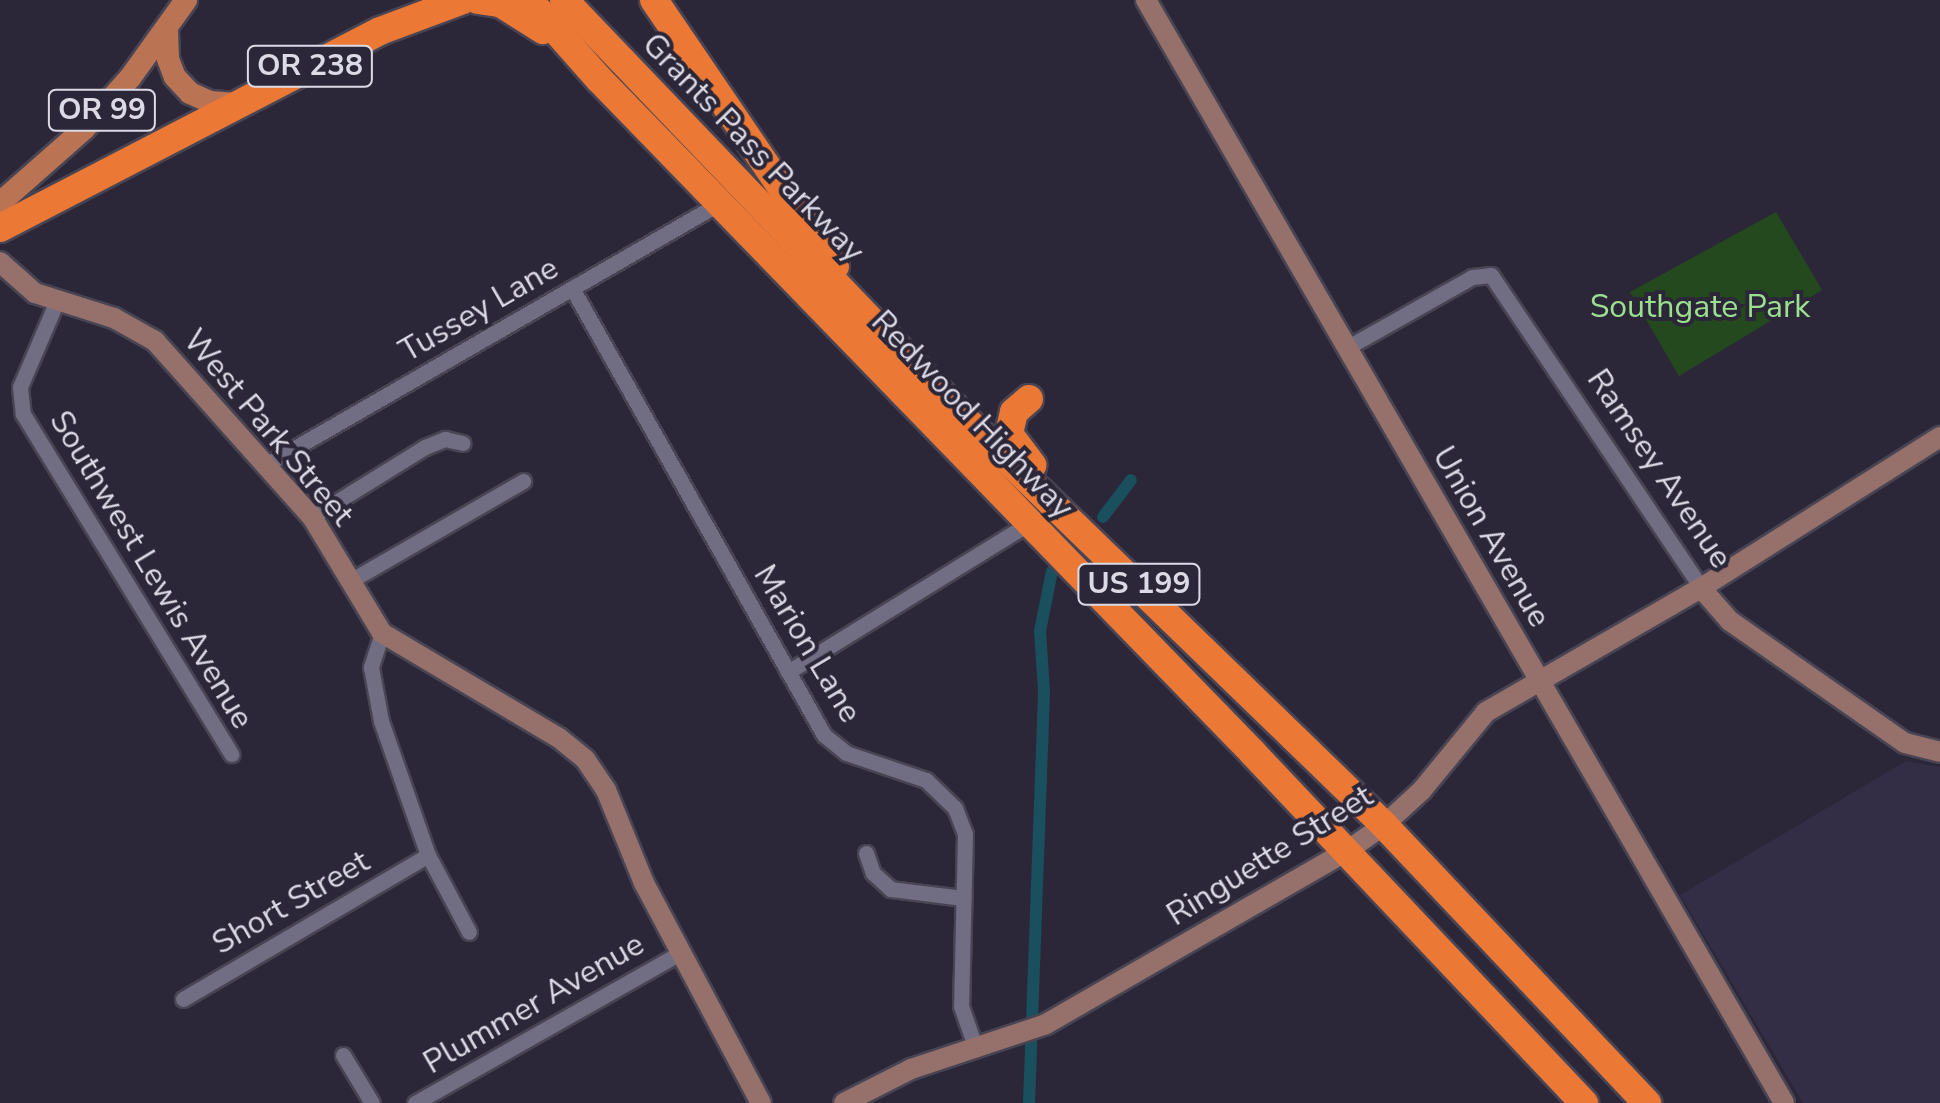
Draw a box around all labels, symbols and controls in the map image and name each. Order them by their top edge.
street label: Grants Pass Parkway [634,26,872,270]
road number: OR 238 [245,41,375,91]
road number: OR 99 [47,85,157,135]
street label: Tussey Lane [393,249,565,371]
park label: Southgate Park [1590,288,1810,326]
street label: Redwood Highway [863,303,1081,527]
street label: West Park Street [175,322,361,534]
street label: Ramsey Avenue [1578,362,1740,576]
street label: Southwest Lewis Avenue [41,404,261,736]
street label: Union Avenue [1424,440,1558,634]
street label: Marion Lane [745,558,869,730]
road number: US 199 [1076,559,1202,609]
street label: Ringuette Street [1160,777,1380,935]
street label: Short Street [206,843,376,963]
street label: Plummer Avenue [417,925,651,1083]

